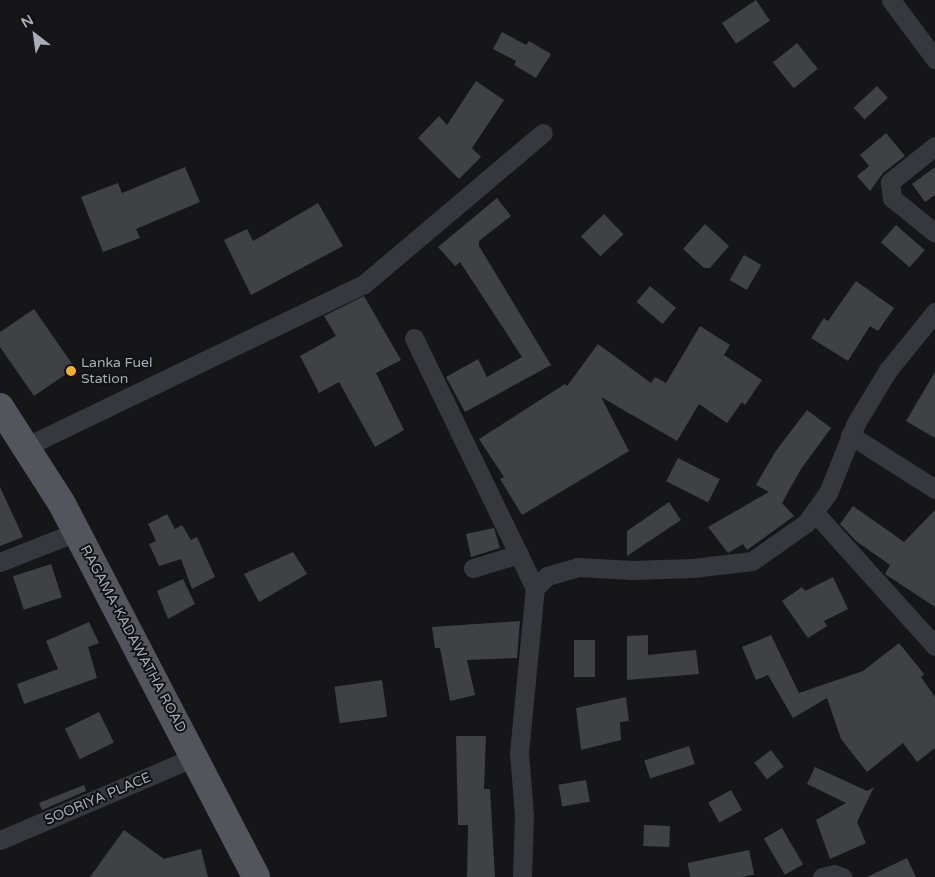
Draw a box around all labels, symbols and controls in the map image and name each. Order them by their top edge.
north arrow [10,10,60,60]
text: N [18,11,36,32]
place label: Lanka Fuel Station [81,355,152,388]
marker: Lanka Fuel Station [65,365,77,377]
street label: RAGAMA-KADAWATHA ROAD [76,542,190,736]
street label: SOORIYA PLACE [42,769,154,829]

